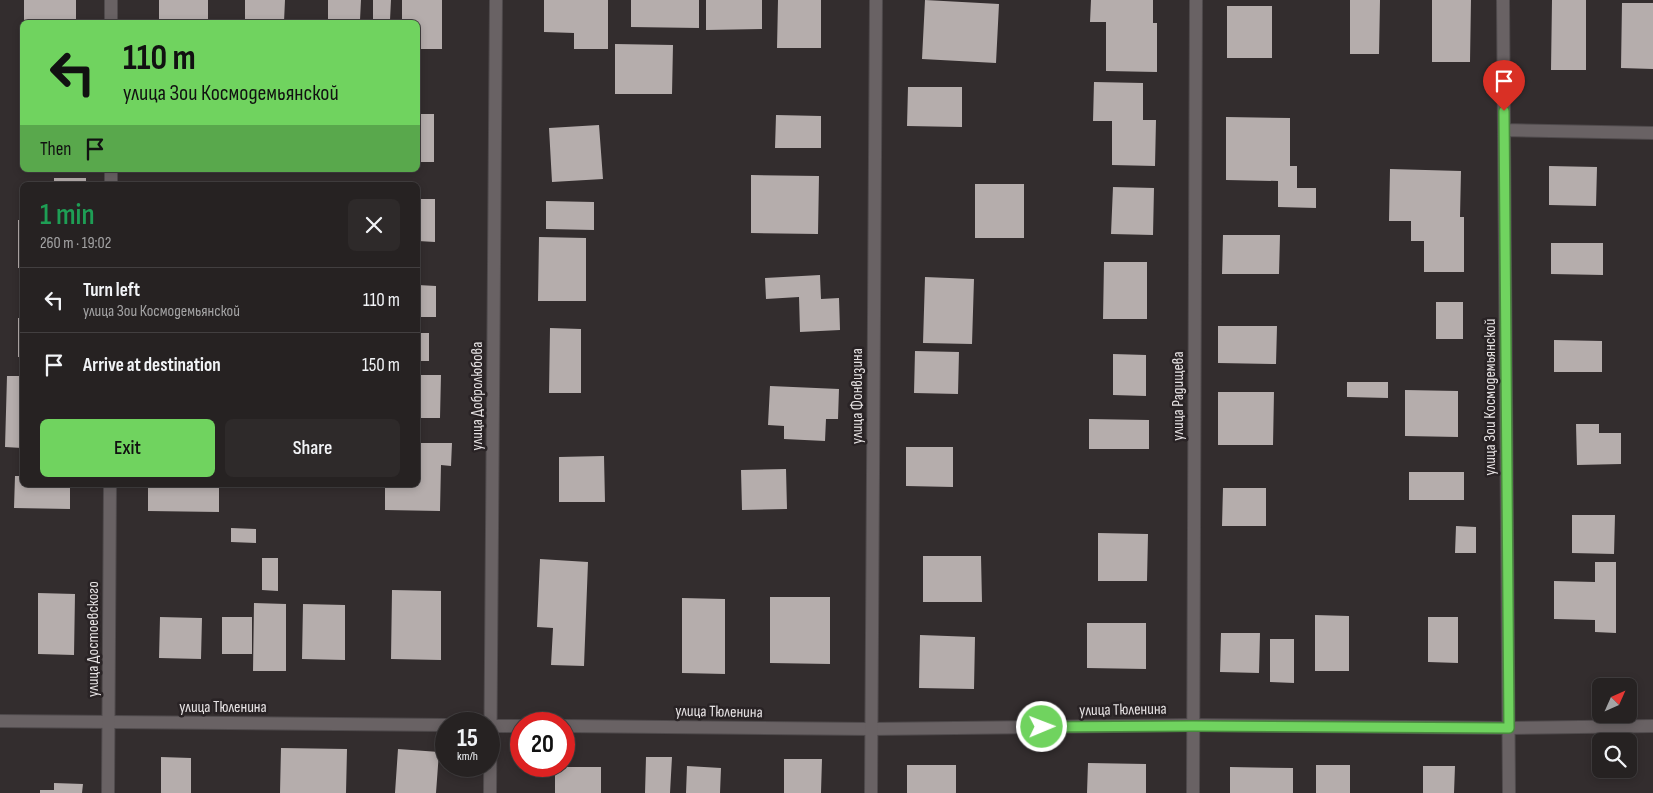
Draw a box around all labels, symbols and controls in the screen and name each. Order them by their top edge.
text: 110 m [123,37,196,80]
icon: left [40,40,105,105]
pin [1483,60,1525,111]
icon: arrive [1490,67,1518,95]
text: улица Зои Космодемьянской [123,80,339,107]
icon: arrive [81,135,109,163]
text: Then [40,138,71,161]
text: 1 min [40,197,95,233]
button: close [348,199,400,251]
text: 260 m · 19:02 [40,234,111,253]
text: Turn left [83,279,140,302]
icon: left [40,286,68,314]
text: 110 m [363,289,400,312]
text: улица Зои Космодемьянской [83,302,240,321]
street label: улица Зои Космодемьянской [1481,319,1500,475]
street label: улица Добролюбова [468,342,487,450]
street label: улица Фонвизина [848,348,867,444]
icon: arrive [40,351,68,379]
street label: улица Радищева [1169,351,1188,441]
text: Arrive at destination [83,354,221,377]
text: 150 m [362,354,400,377]
button: Exit [40,419,215,477]
button: Share [225,419,400,477]
street label: улица Достоевского [84,581,103,697]
north arrow [1592,678,1638,722]
map controls [1592,678,1637,778]
street label: улица Тюленина [179,698,267,717]
position arrow [1015,700,1067,752]
street label: улица Тюленина [1079,700,1167,720]
street label: улица Тюленина [675,702,763,722]
speed limit sign: 20 [510,712,575,777]
text: 15 [457,723,478,754]
button: search [1592,733,1637,778]
text: km/h [457,749,478,764]

